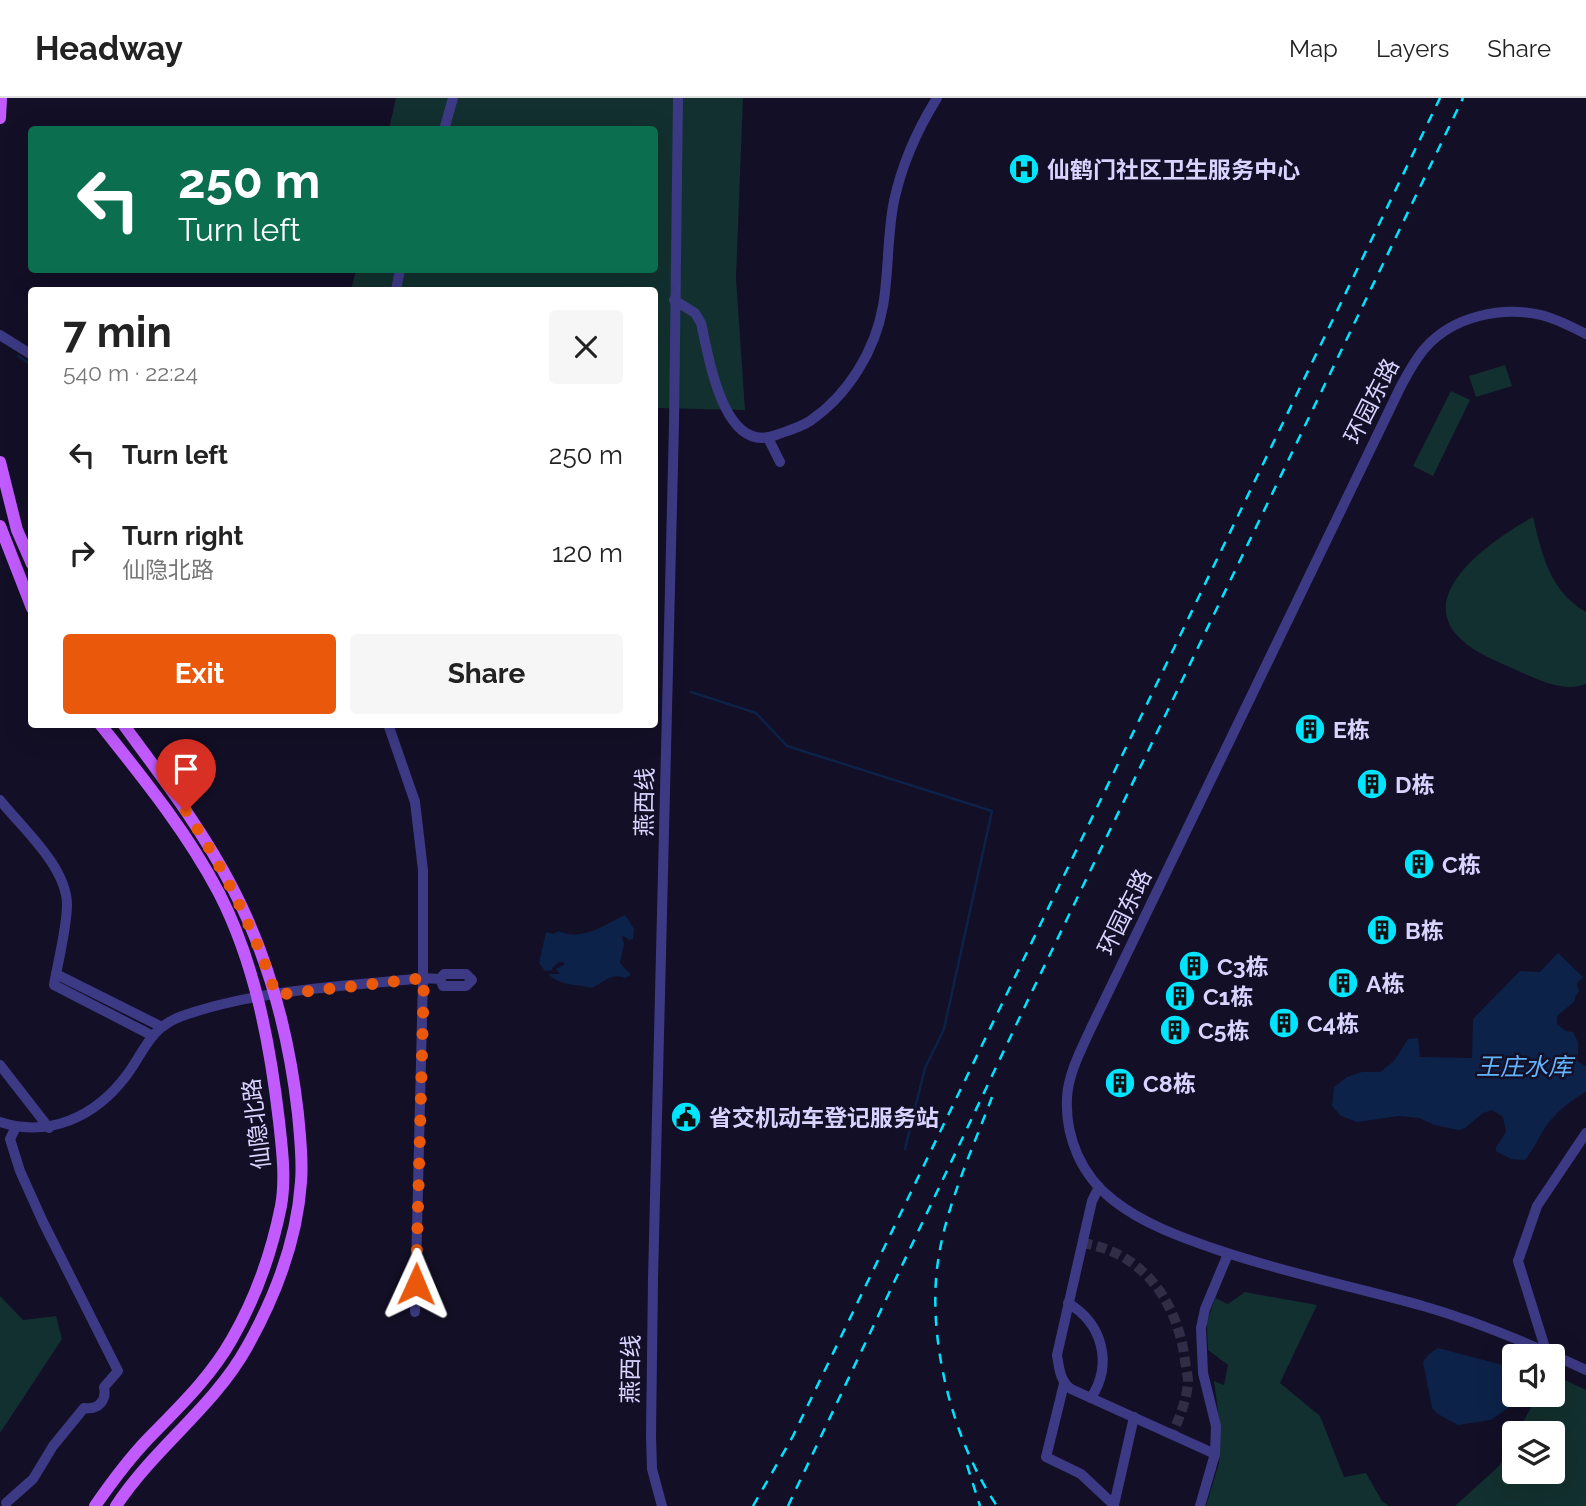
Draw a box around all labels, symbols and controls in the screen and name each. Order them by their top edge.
text: Headway [35,29,183,68]
text: Map [1289,34,1338,63]
text: Layers [1376,34,1449,63]
text: Share [1487,34,1551,63]
text: 250 m [178,152,320,209]
hospital icon: 仙鹤门社区卫生服务中心 [1007,152,1041,186]
icon: left [63,154,154,245]
place label: 仙鹤门社区卫生服务中心 [1047,156,1300,183]
text: Turn left [178,211,300,248]
text: 7 min [63,308,172,357]
button: close [549,310,623,384]
street label: 环园东路 [1338,354,1404,448]
text: 540 m · 22:24 [63,359,198,386]
icon: left [63,436,101,474]
text: Turn left [122,440,228,470]
text: 250 m [549,440,623,470]
text: Turn right [122,521,243,551]
icon: right [63,534,101,572]
text: 120 m [552,538,623,568]
text: 仙隐北路 [122,556,214,583]
button: Exit [63,634,336,714]
button: Share [350,634,623,714]
building icon: E栋 [1293,712,1327,746]
place label: E栋 [1333,716,1370,743]
pin [156,739,216,811]
icon: arrive [167,750,205,788]
street label: 燕西线 [630,767,658,837]
building icon: D栋 [1355,767,1389,801]
place label: D栋 [1395,771,1434,798]
building icon: C栋 [1402,847,1436,881]
place label: C栋 [1442,851,1481,878]
street label: 环园东路 [1092,865,1156,959]
building icon: B栋 [1365,913,1399,947]
place label: B栋 [1405,917,1444,944]
building icon: C3栋 [1177,949,1211,983]
place label: C3栋 [1217,953,1269,980]
building icon: A栋 [1326,966,1360,1000]
place label: A栋 [1366,970,1404,997]
building icon: C1栋 [1163,979,1197,1013]
place label: C1栋 [1203,983,1253,1010]
building icon: C4栋 [1267,1006,1301,1040]
place label: C4栋 [1307,1010,1359,1037]
building icon: C5栋 [1158,1013,1192,1047]
place label: C5栋 [1198,1017,1250,1044]
water label: 王庄水库 [1476,1052,1576,1081]
building icon: C8栋 [1103,1066,1137,1100]
place label: C8栋 [1143,1070,1196,1097]
street label: 仙隐北路 [237,1077,275,1171]
public building icon: 省交机动车登记服务站 [669,1100,703,1134]
place label: 省交机动车登记服务站 [709,1104,939,1131]
position arrow [379,1247,453,1321]
street label: 燕西线 [616,1334,644,1404]
map controls [1502,1344,1565,1484]
button: sound [1502,1344,1565,1407]
button: layers [1502,1421,1565,1484]

